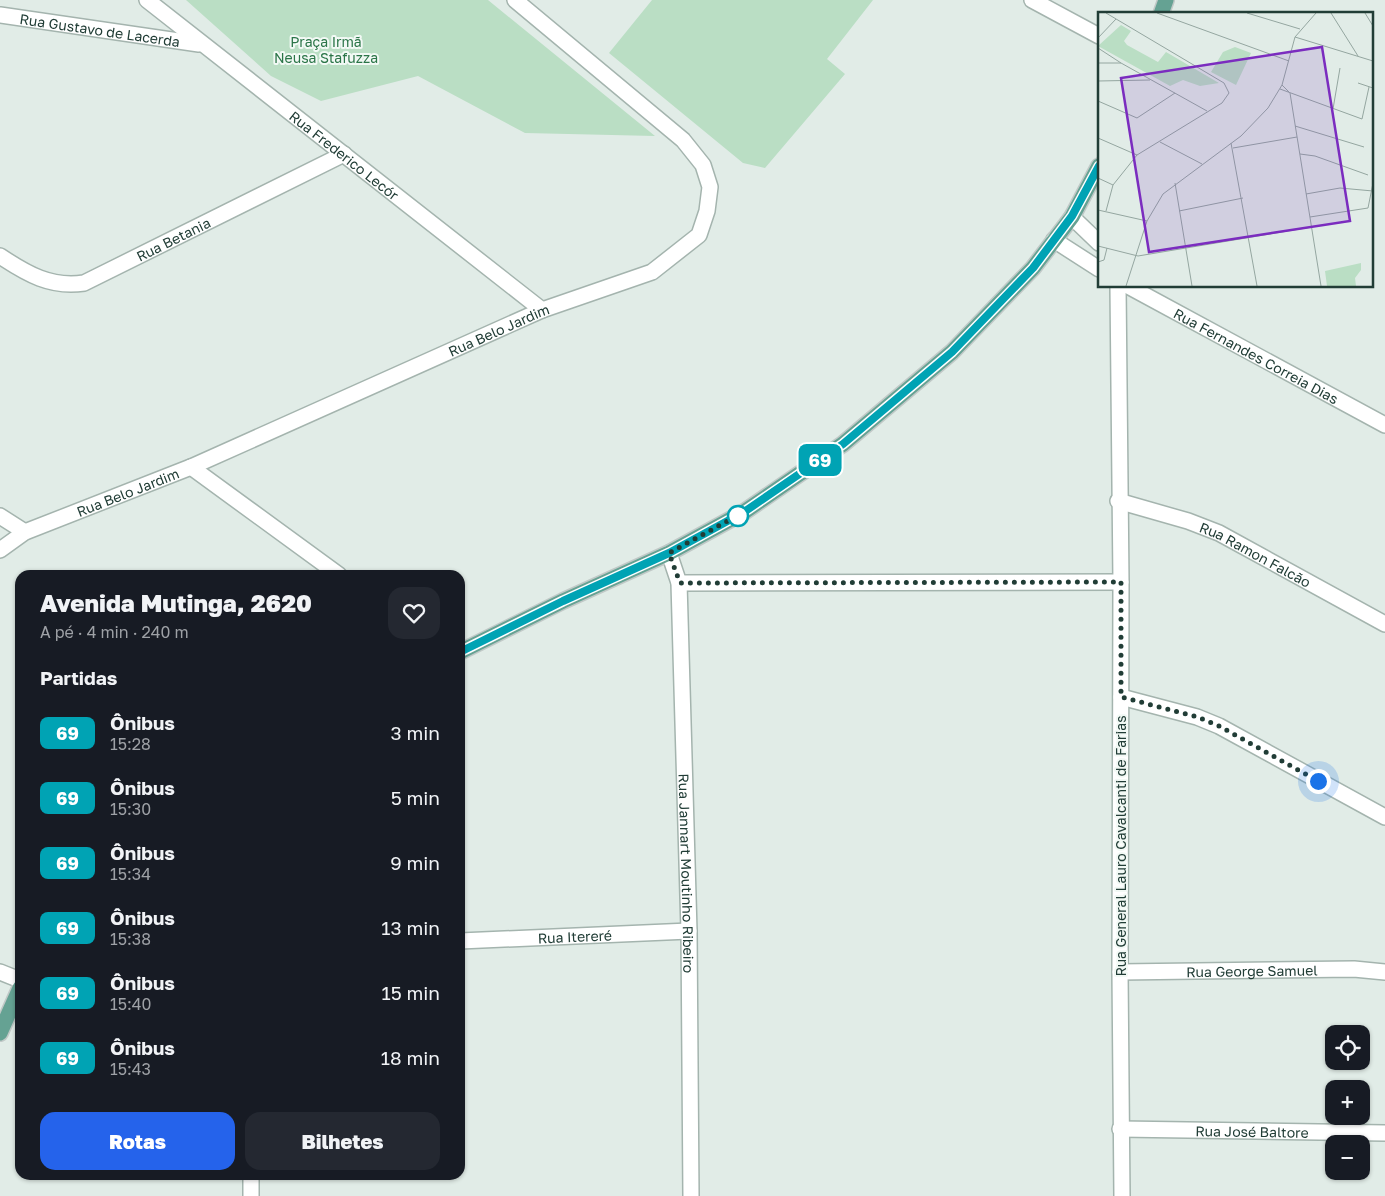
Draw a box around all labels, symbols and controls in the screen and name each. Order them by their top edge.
street label: Rua Gustavo de Lacerda [19,10,181,50]
inset map [1098,12,1372,288]
park label: Praça Irmã Neusa Stafuzza [274,33,378,66]
street label: Rua Frederico Lecór [287,107,403,203]
street label: Rua Betania [133,213,213,264]
street label: Rua Belo Jardim [445,300,551,359]
street label: Rua Fernandes Correia Dias [1171,304,1342,407]
line badge: 69 [798,444,842,476]
text: 69 [809,449,831,471]
street label: Rua Belo Jardim [74,464,181,520]
unlabelled marker [727,505,749,527]
street label: Rua Ramon Falcão [1197,518,1314,590]
button: heart [388,587,440,639]
text: Avenida Mutinga, 2620 [40,588,312,617]
text: A pé · 4 min · 240 m [40,622,189,642]
text: Partidas [40,666,117,689]
text: Ônibus [110,711,175,734]
street label: Rua General Lauro Cavalcanti de Farias [1112,715,1129,977]
text: 3 min [391,721,440,744]
text: 69 [56,722,79,744]
text: 15:28 [110,734,151,754]
your location [1306,769,1331,794]
street label: Rua Jannart Moutinho Ribeiro [676,773,698,973]
text: Ônibus [110,776,175,799]
text: 5 min [391,786,440,809]
text: 69 [56,787,79,809]
text: 15:30 [110,799,151,819]
text: Ônibus [110,841,175,864]
text: 9 min [390,851,440,874]
text: 69 [56,852,79,874]
text: 15:34 [110,864,151,884]
text: Ônibus [110,906,175,929]
text: 13 min [381,916,440,939]
text: 69 [56,917,79,939]
street label: Rua Itereré [537,926,612,946]
text: 15:38 [110,929,151,949]
street label: Rua George Samuel [1186,961,1318,980]
text: Ônibus [110,971,175,994]
text: 15 min [381,981,440,1004]
text: 69 [56,982,79,1004]
text: 15:40 [110,994,152,1014]
map controls [1325,1025,1370,1180]
button: locate [1325,1025,1370,1070]
text: Ônibus [110,1036,175,1059]
text: 18 min [381,1046,440,1069]
text: 69 [56,1047,79,1069]
text: 15:43 [110,1059,151,1079]
button: + [1325,1080,1370,1125]
button: Rotas [40,1112,235,1170]
button: Bilhetes [245,1112,440,1170]
street label: Rua José Baltore [1195,1122,1309,1140]
button: − [1325,1135,1370,1180]

